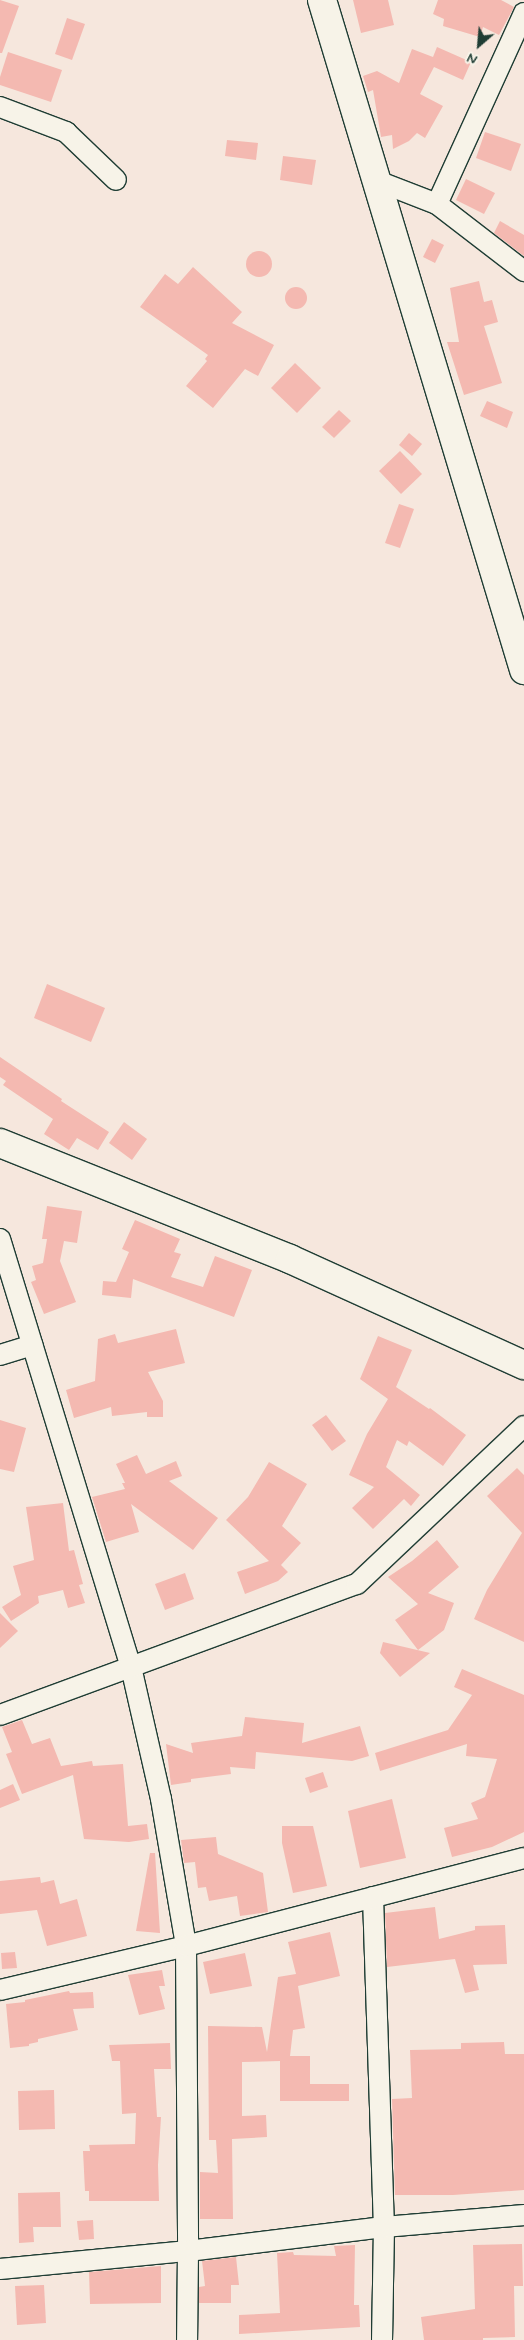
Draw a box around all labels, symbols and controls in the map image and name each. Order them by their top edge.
north arrow [454,20,504,70]
text: N [464,48,480,69]

